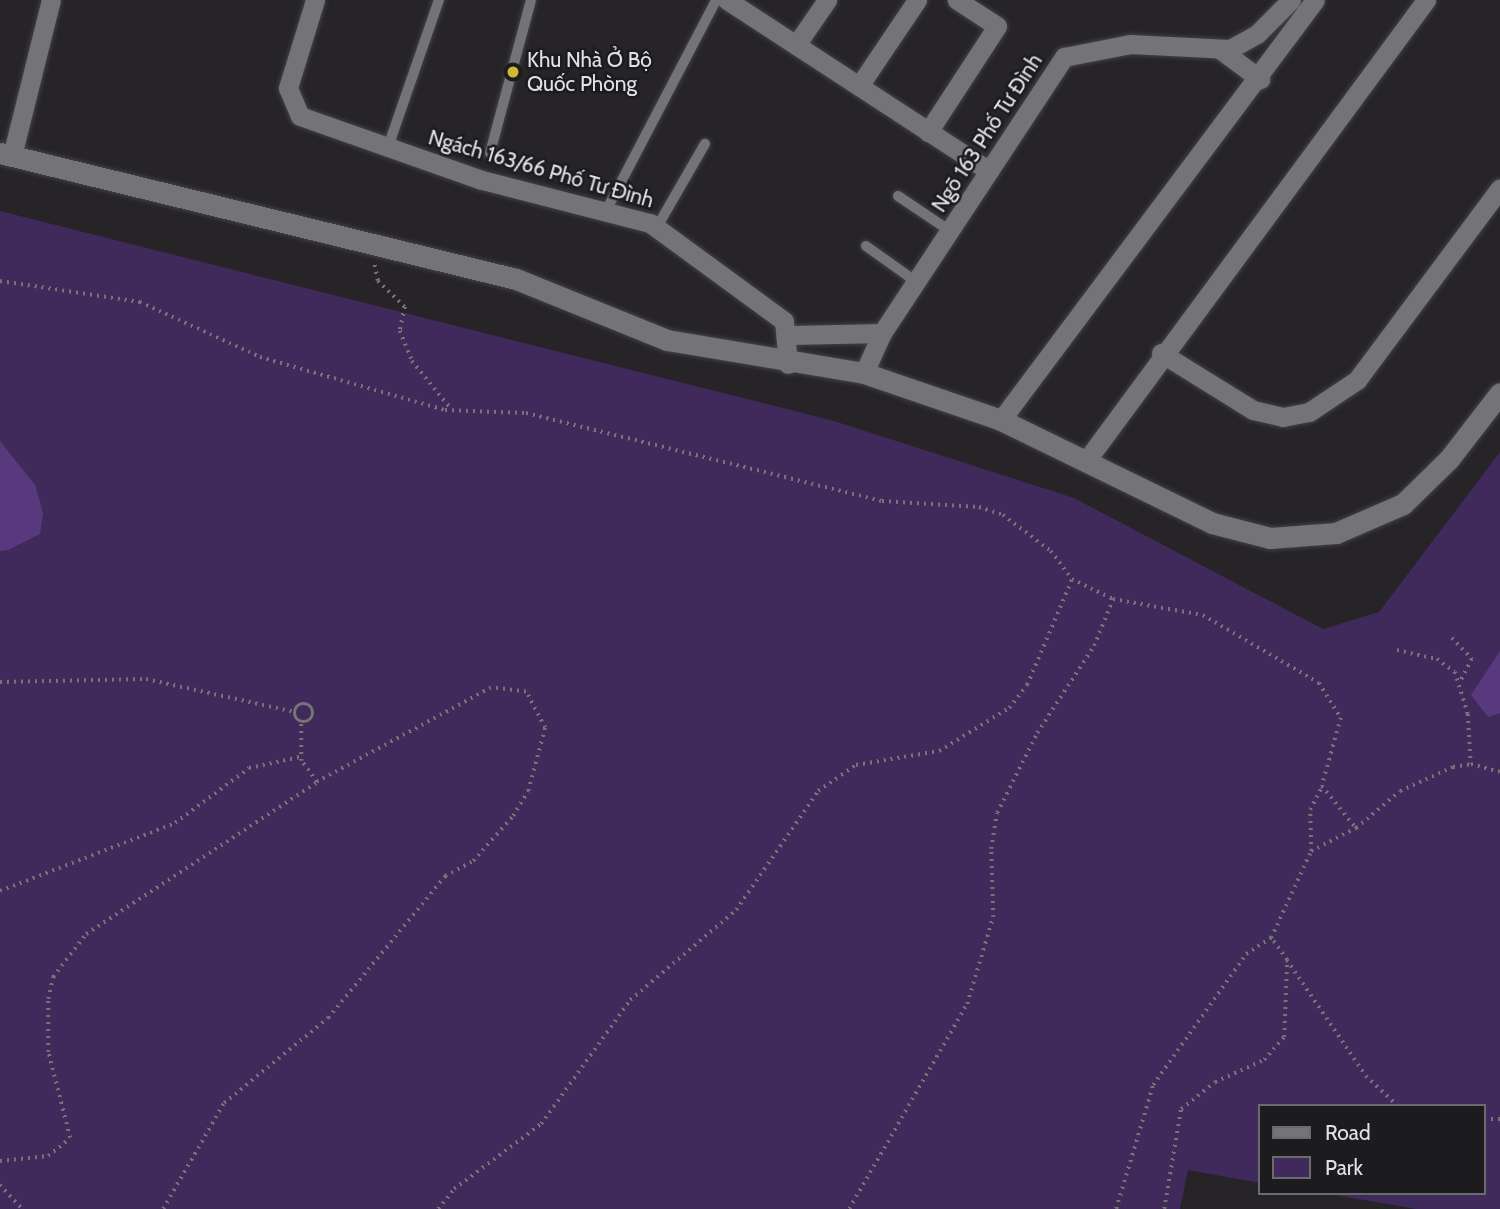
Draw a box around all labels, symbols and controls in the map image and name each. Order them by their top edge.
place label: Khu Nhà Ở Bộ Quốc Phòng [527,47,652,97]
street label: Ngõ 163 Phố Tư Đình [926,49,1048,217]
marker: Khu Nhà Ở Bộ Quốc Phòng [505,64,521,80]
street label: Ngách 163/66 Phố Tư Đình [425,125,657,213]
legend [1258,1104,1486,1195]
text: Road [1325,1120,1371,1145]
text: Park [1325,1155,1363,1180]

